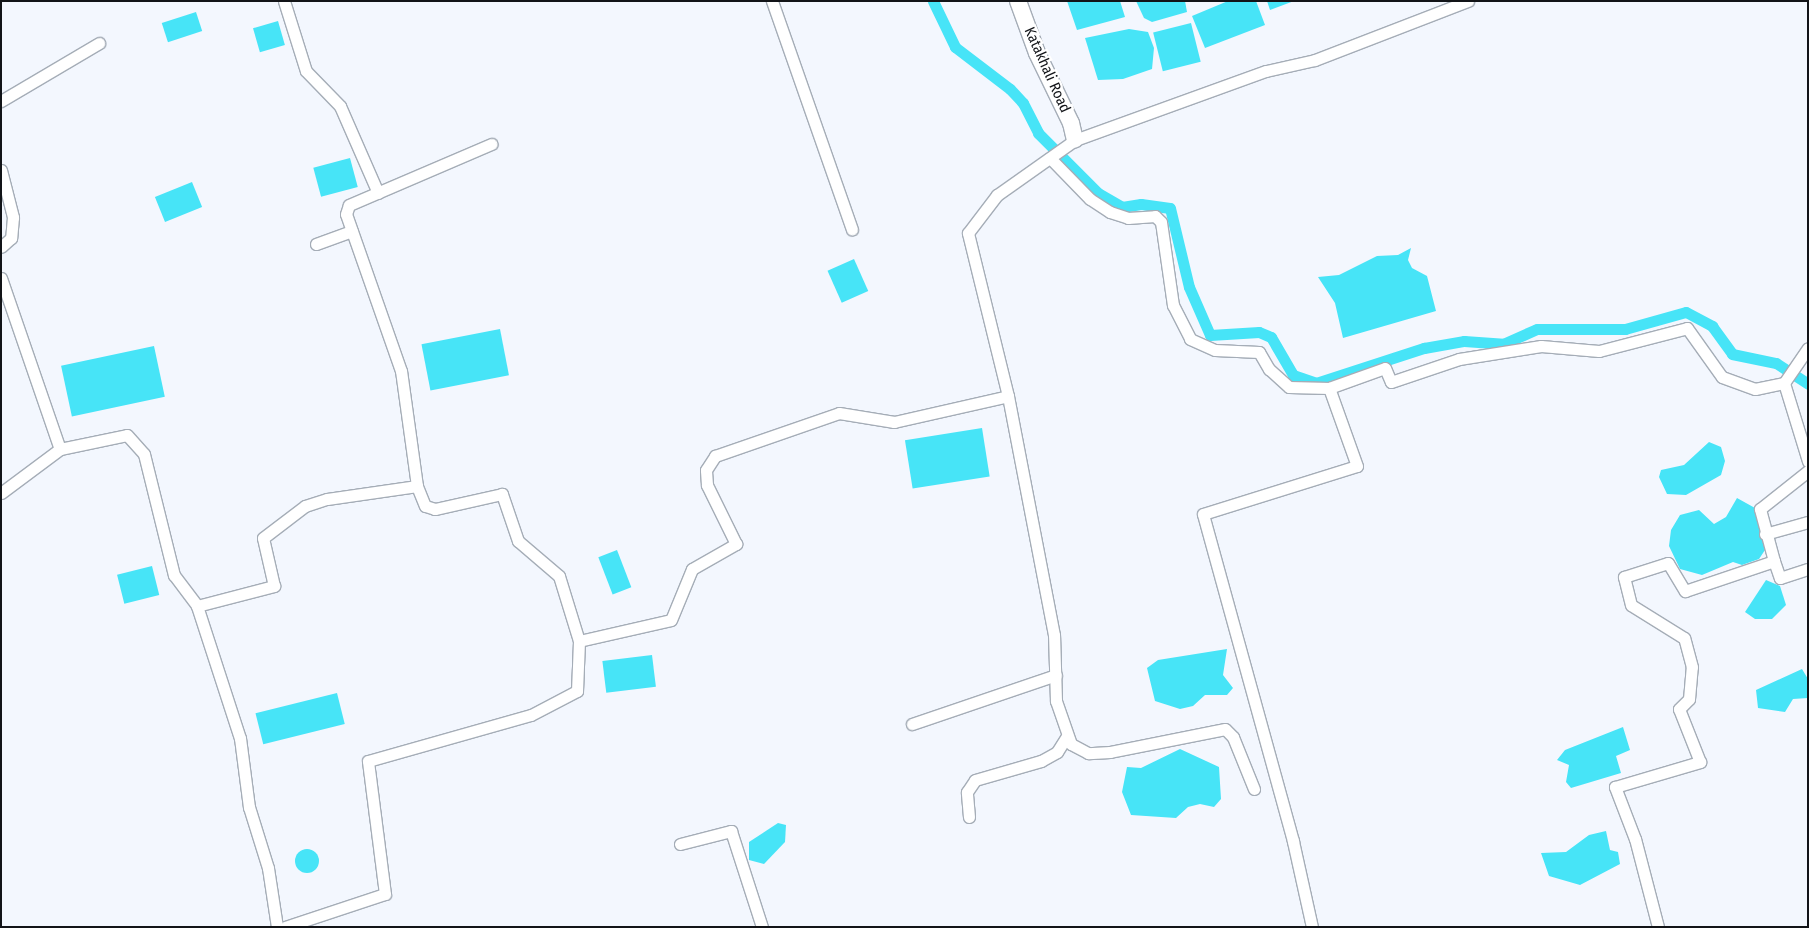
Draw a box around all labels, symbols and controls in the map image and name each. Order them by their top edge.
street label: Katakhali Road [1020,24,1074,116]

